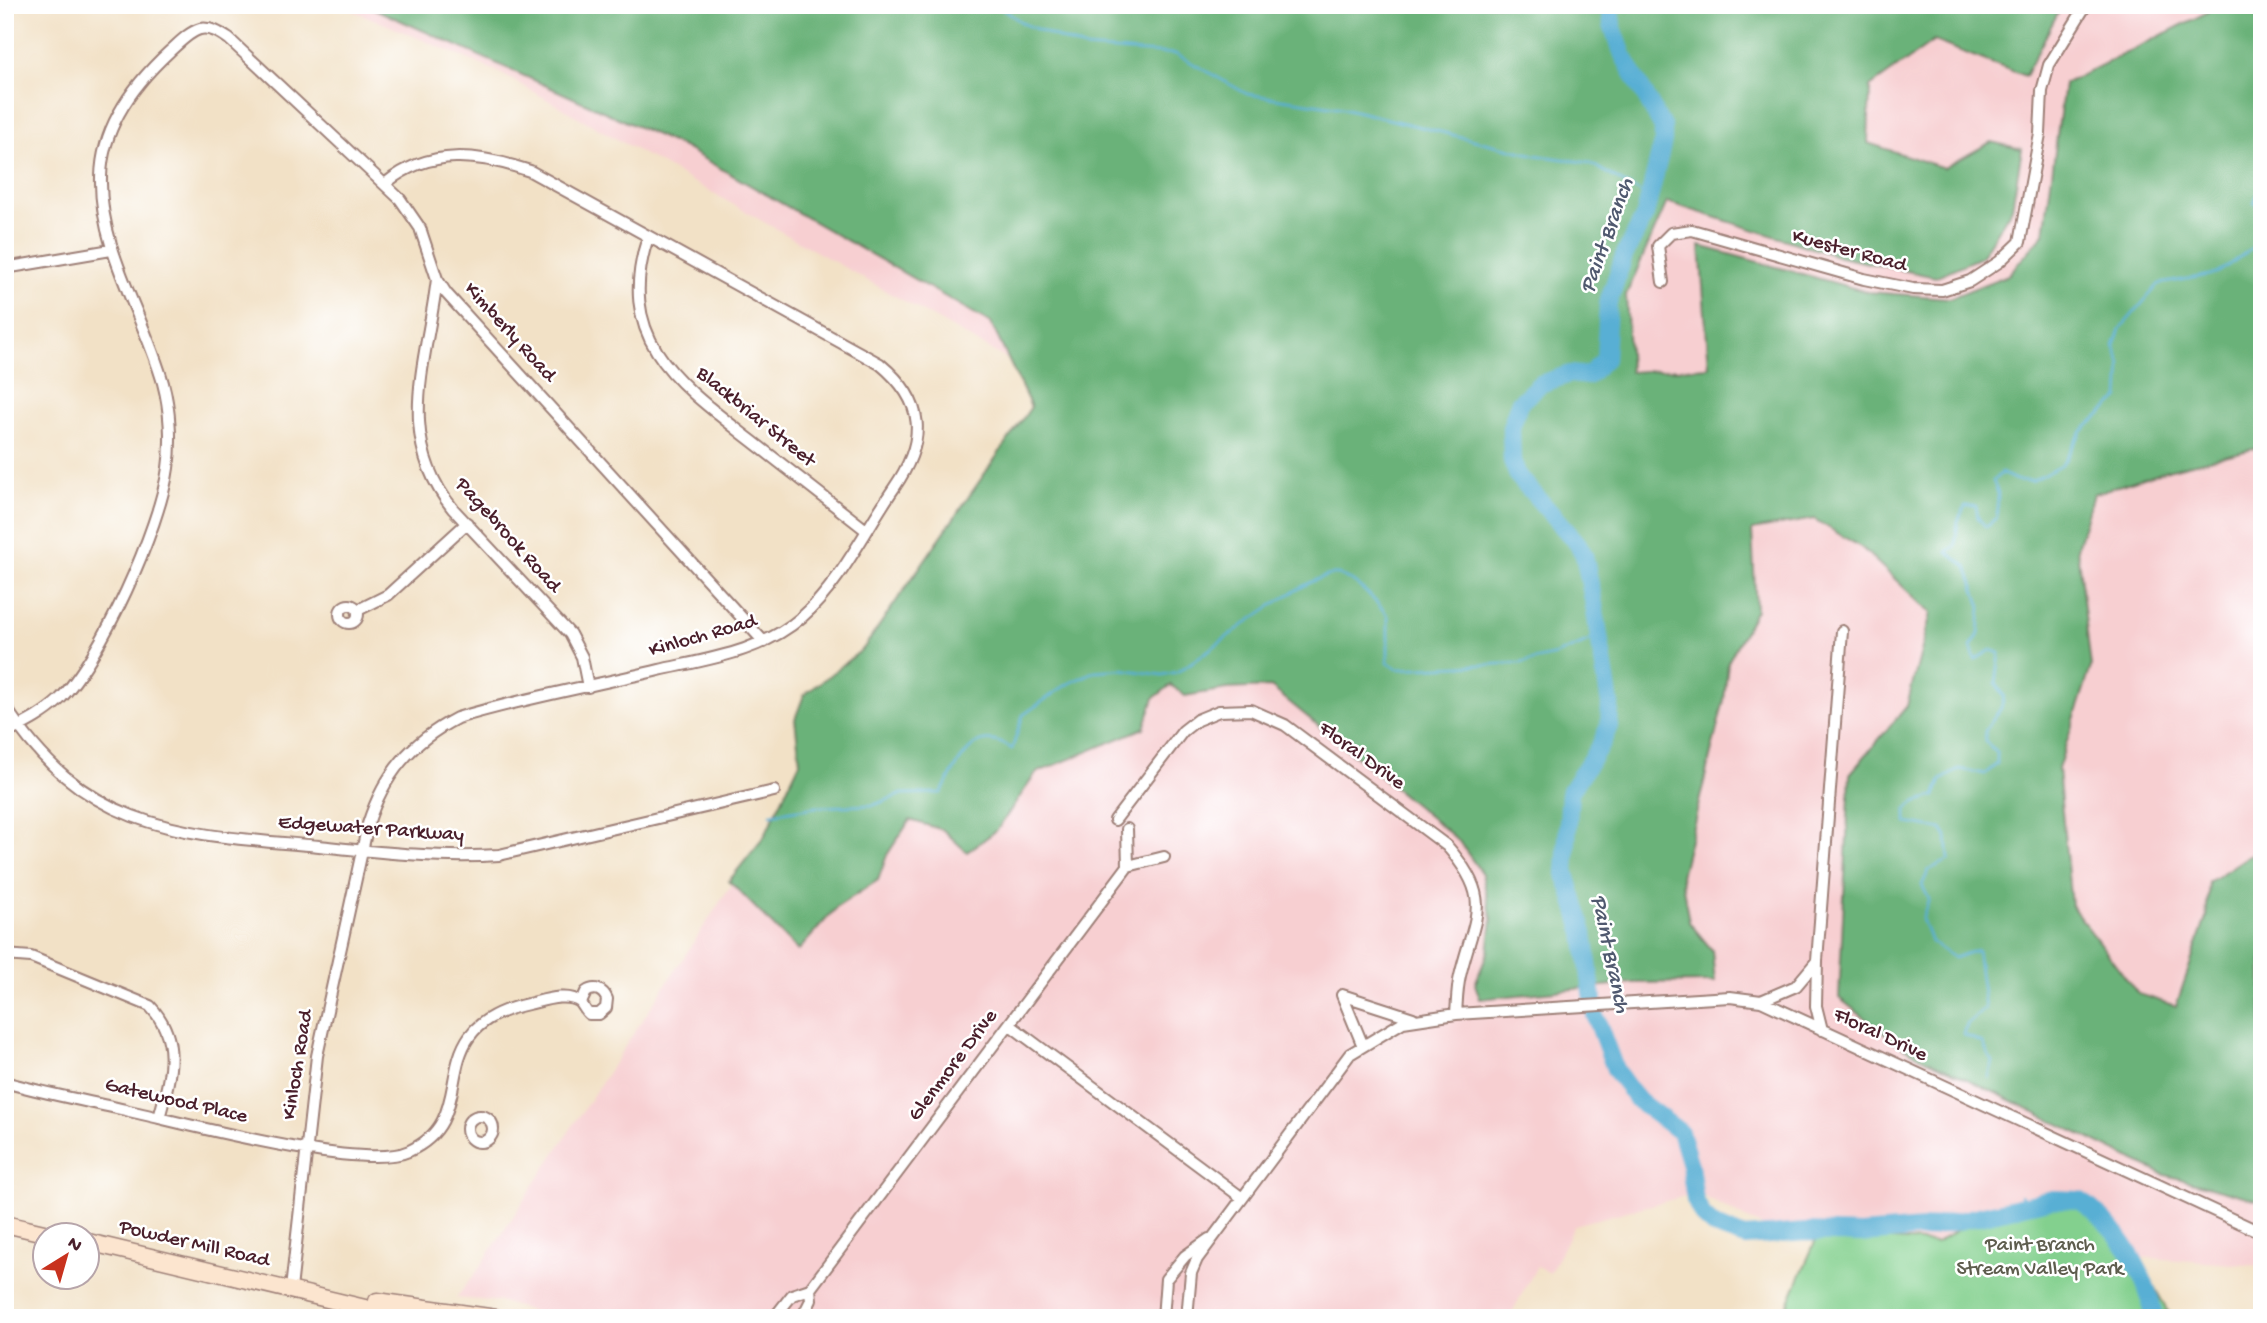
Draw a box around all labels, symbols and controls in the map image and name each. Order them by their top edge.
water label: Paint Branch [1575,174,1641,297]
street label: Kuester Road [1789,225,1911,280]
street label: Kimberly Road [457,278,562,390]
street label: Blackbriar Street [689,362,822,475]
street label: Pagebrook Road [448,472,566,600]
street label: Kinloch Road [646,609,761,664]
street label: Floral Drive [1312,717,1410,797]
street label: Edgewater Parkway [277,811,465,849]
water label: Paint Branch [1583,893,1635,1016]
street label: Floral Drive [1828,1003,1932,1069]
street label: Glenmore Drive [904,1004,1005,1127]
street label: Kinloch Road [278,1007,320,1122]
street label: Gatewood Place [102,1073,251,1131]
street label: Powder Mill Road [115,1215,273,1275]
north arrow [32,1222,102,1292]
text: N [62,1232,86,1258]
park label: Paint Branch Stream Valley Park [1957,1234,2126,1283]

